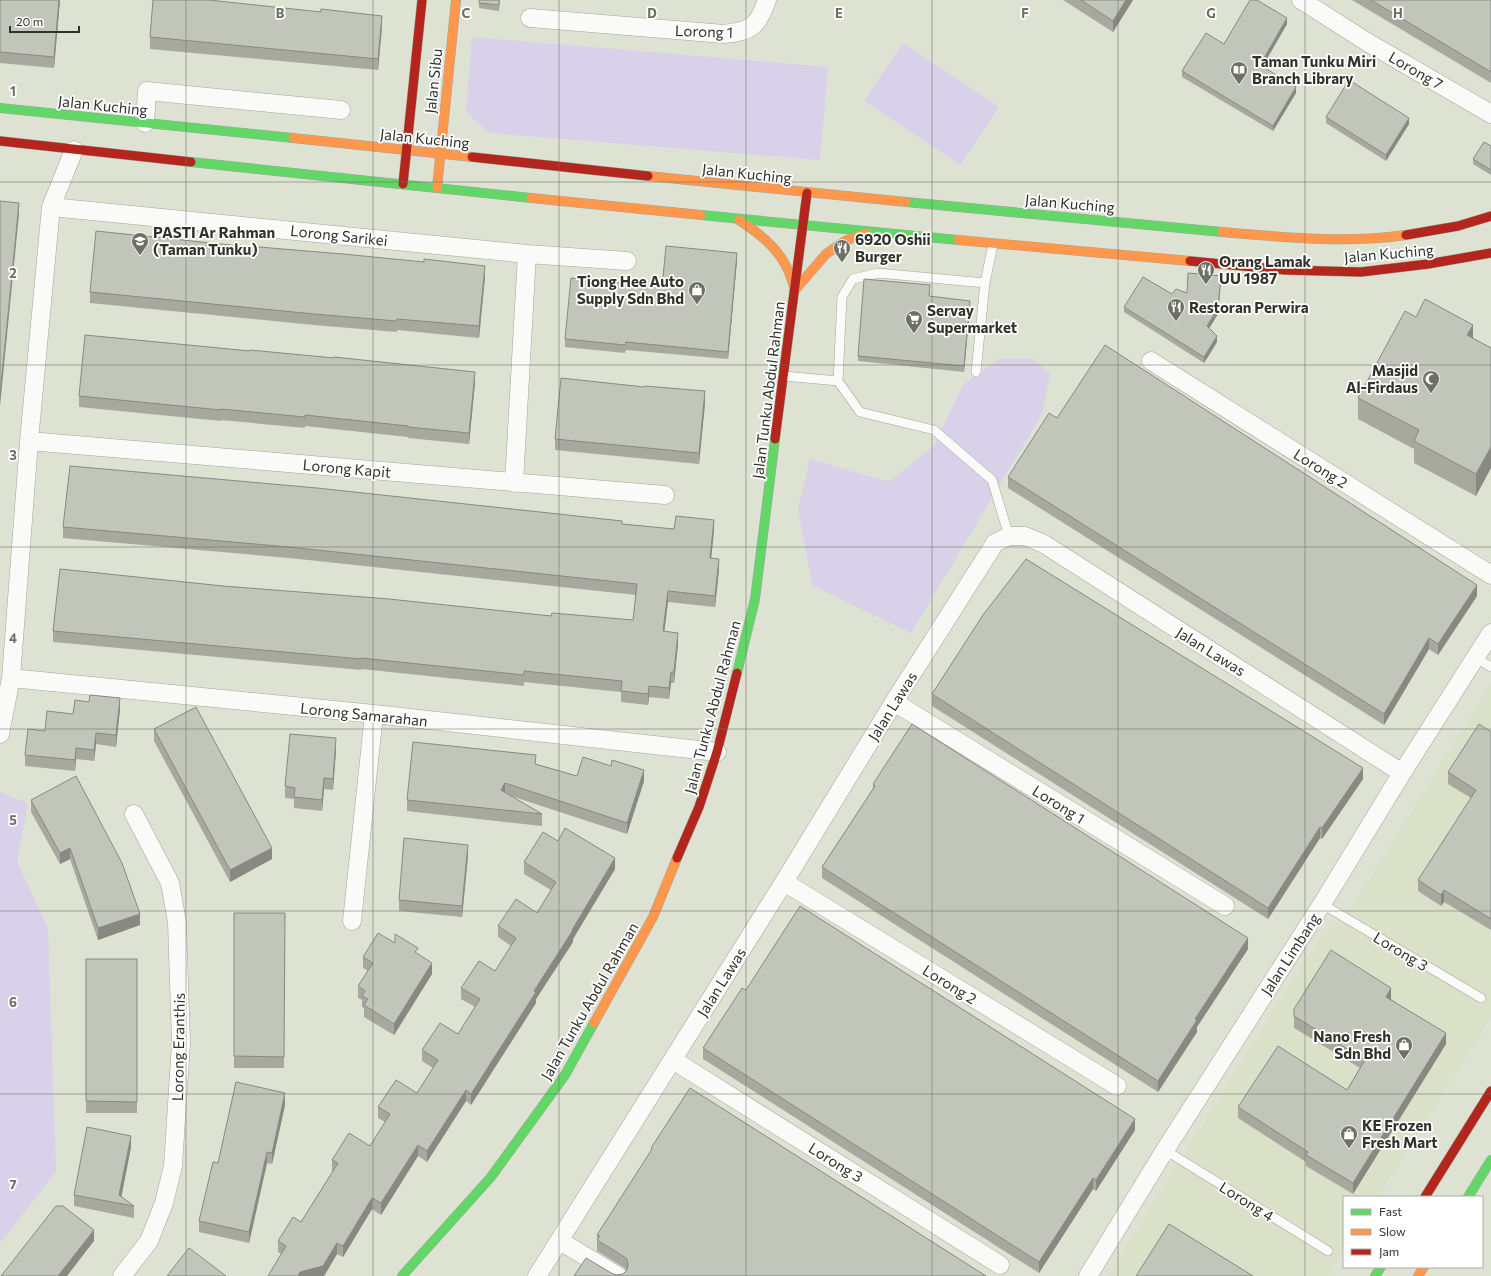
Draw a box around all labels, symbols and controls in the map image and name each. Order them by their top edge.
text: B [276,5,285,21]
text: C [462,5,471,21]
text: D [647,5,657,21]
text: E [835,5,843,21]
text: F [1021,5,1029,21]
text: G [1206,5,1216,21]
text: H [1393,5,1403,21]
scale bar [10,8,79,34]
text: 20 m [16,14,43,28]
street label: Lorong 1 [675,21,733,41]
street label: Lorong 7 [1386,47,1446,93]
street label: Jalan Sibu [421,48,445,114]
place label: Taman Tunku Miri Branch Library [1252,52,1376,87]
library icon: Taman Tunku Miri Branch Library [1229,60,1249,85]
text: 1 [10,83,16,99]
street label: Jalan Kuching [57,91,149,119]
street label: Jalan Kuching [379,124,471,152]
street label: Jalan Kuching [701,159,793,187]
street label: Jalan Kuching [1024,190,1116,216]
street label: Lorong Sarikei [289,221,389,249]
place label: PASTI Ar Rahman (Taman Tunku) [153,223,275,258]
place label: 6920 Oshii Burger [855,230,931,265]
school or university icon: PASTI Ar Rahman (Taman Tunku) [130,231,150,256]
restaurant icon: 6920 Oshii Burger [832,238,852,263]
street label: Jalan Kuching [1343,240,1435,266]
place label: Orang Lamak UU 1987 [1219,252,1312,287]
restaurant icon: Orang Lamak UU 1987 [1196,260,1216,285]
text: 2 [9,265,17,281]
place label: Tiong Hee Auto Supply Sdn Bhd [577,272,684,307]
shop icon: Tiong Hee Auto Supply Sdn Bhd [687,280,707,305]
restaurant icon: Restoran Perwira [1166,297,1186,322]
place label: Restoran Perwira [1189,298,1309,316]
street label: Jalan Tunku Abdul Rahman [748,300,788,480]
place label: Servay Supermarket [927,301,1017,336]
supermarket icon: Servay Supermarket [904,309,924,334]
place label: Masjid Al-Firdaus [1346,361,1418,396]
mosque icon: Masjid Al-Firdaus [1421,369,1441,394]
street label: Lorong 2 [1291,444,1351,492]
text: 3 [9,447,17,463]
street label: Lorong Kapit [302,455,392,481]
street label: Jalan Tunku Abdul Rahman [680,618,744,796]
street label: Jalan Lawas [1173,623,1249,679]
text: 4 [9,630,17,646]
street label: Jalan Lawas [864,668,920,744]
street label: Lorong Samarahan [299,698,429,730]
street label: Lorong 1 [1030,781,1088,827]
text: 5 [9,812,17,828]
street label: Jalan Limbang [1257,910,1323,998]
street label: Jalan Tunku Abdul Rahman [536,919,642,1083]
street label: Lorong 3 [1370,928,1432,974]
street label: Jalan Lawas [693,944,749,1020]
street label: Lorong 2 [920,960,980,1008]
street label: Lorong Eranthis [168,992,188,1101]
text: 6 [9,994,17,1010]
place label: Nano Fresh Sdn Bhd [1313,1027,1391,1062]
shop icon: Nano Fresh Sdn Bhd [1394,1035,1414,1060]
place label: KE Frozen Fresh Mart [1362,1116,1438,1151]
shop icon: KE Frozen Fresh Mart [1339,1124,1359,1149]
street label: Lorong 3 [806,1138,866,1186]
text: 7 [9,1176,17,1192]
street label: Lorong 4 [1216,1177,1278,1225]
legend [1343,1196,1483,1268]
text: Fast [1379,1204,1402,1218]
text: Slow [1379,1224,1406,1238]
text: Jam [1379,1244,1399,1259]

